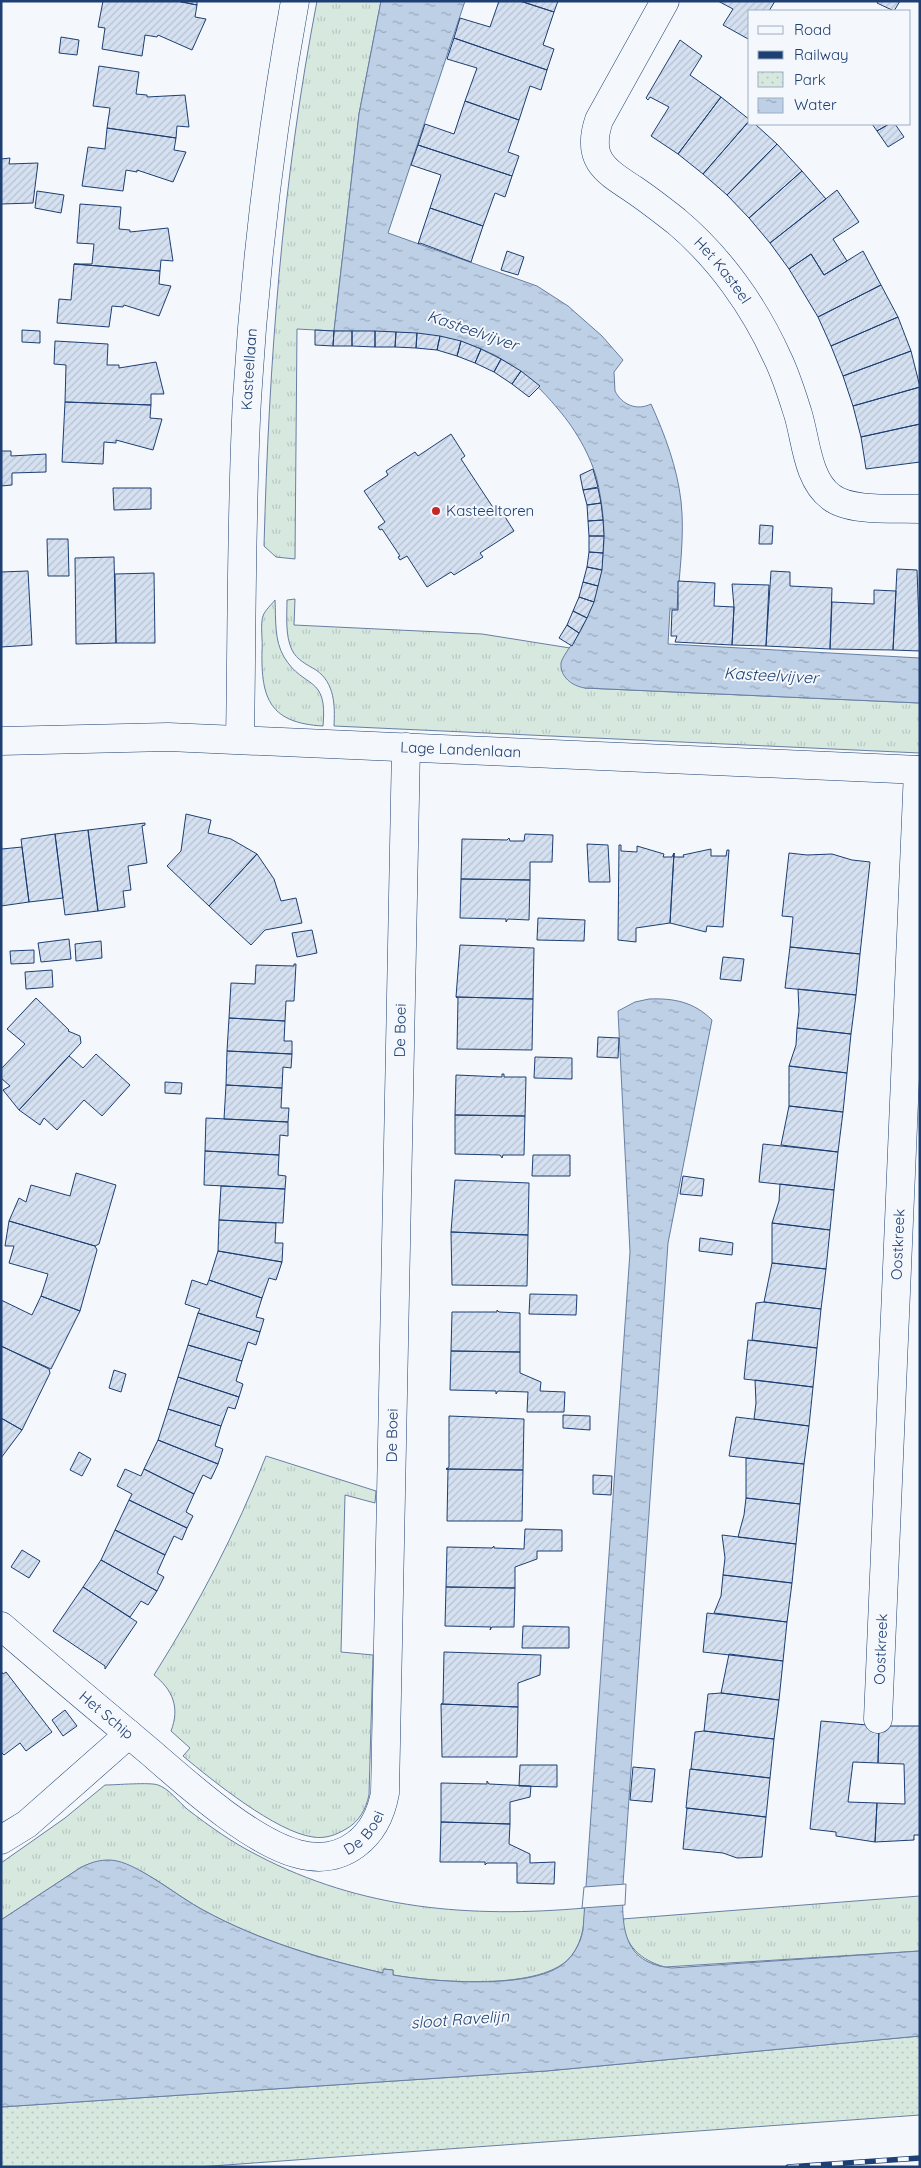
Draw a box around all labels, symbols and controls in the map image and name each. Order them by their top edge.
legend [748,10,911,125]
text: Road [794,20,831,39]
text: Railway [794,45,849,64]
text: Park [794,70,826,89]
text: Water [794,95,837,114]
street label: Het Kasteel [690,233,755,307]
water label: Kasteelvijver [425,305,523,355]
street label: Kasteellaan [236,327,261,411]
place label: Kasteeltoren [446,501,534,520]
marker: Kasteeltoren [430,505,442,517]
water label: Kasteelvijver [723,663,821,688]
street label: Lage Landenlaan [400,737,522,761]
street label: De Boei [390,1003,410,1058]
street label: Oostkreek [887,1208,908,1280]
street label: De Boei [382,1408,402,1463]
street label: Oostkreek [869,1613,891,1685]
street label: Het Schip [75,1686,138,1743]
street label: De Boei [340,1808,388,1859]
water label: sloot Ravelijn [410,2006,511,2032]

